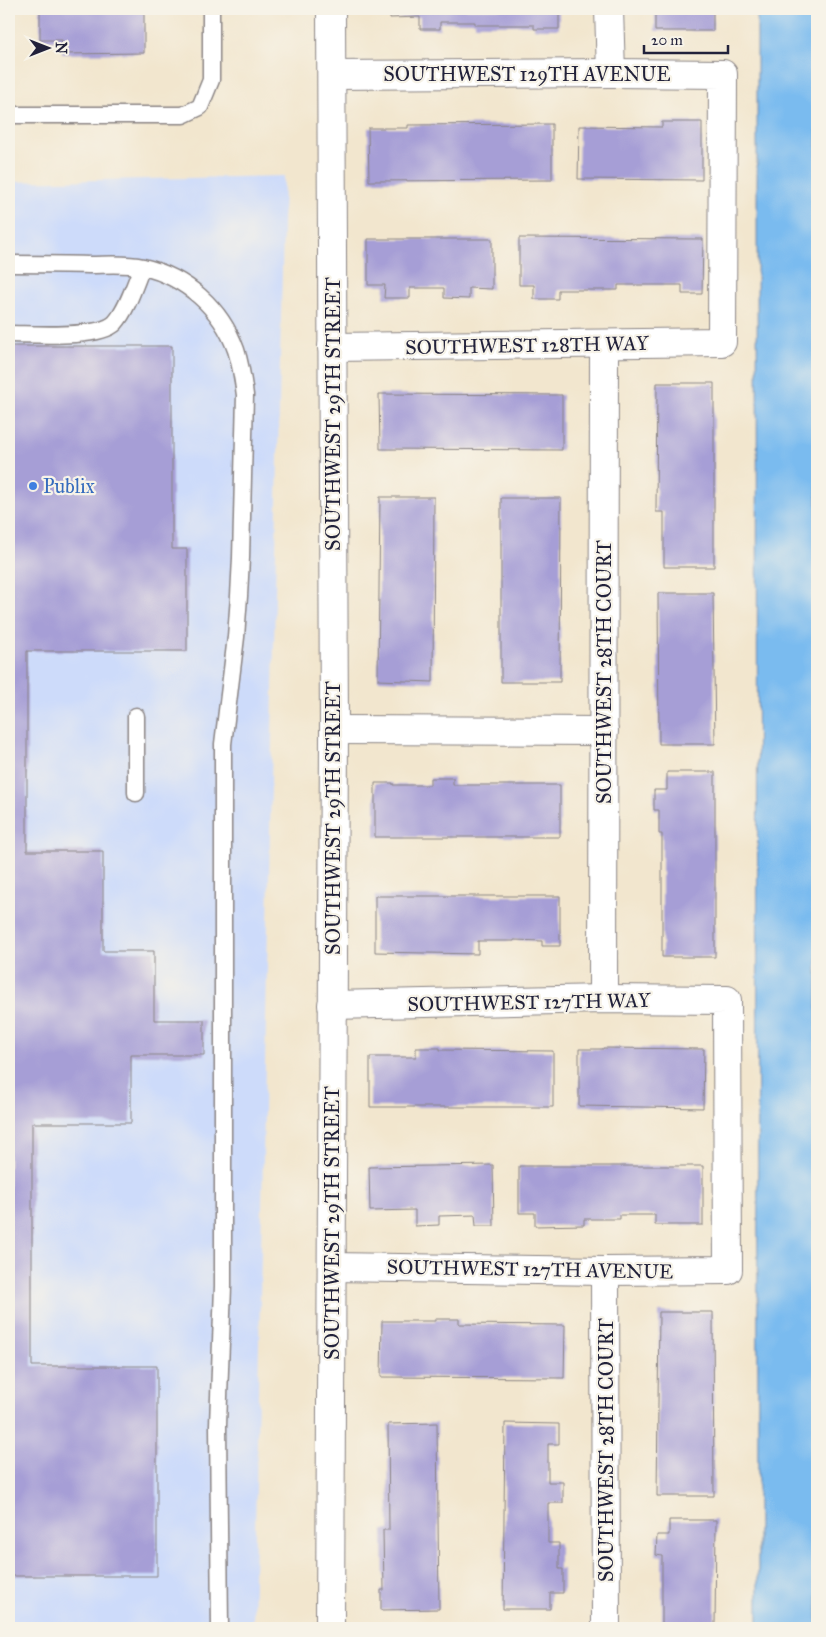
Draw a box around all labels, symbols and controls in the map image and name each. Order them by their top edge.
north arrow [22,22,72,72]
scale bar [644,22,727,54]
text: 20 m [651,31,683,49]
text: N [52,42,69,54]
street label: SOUTHWEST 129TH AVENUE [383,62,671,86]
street label: SOUTHWEST 29TH STREET [321,277,345,551]
street label: SOUTHWEST 128TH WAY [405,331,650,359]
place label: Publix [43,474,95,498]
marker: Publix [27,480,39,492]
street label: SOUTHWEST 28TH COURT [592,540,616,804]
street label: SOUTHWEST 29TH STREET [321,681,345,955]
street label: SOUTHWEST 127TH WAY [407,988,652,1016]
street label: SOUTHWEST 29TH STREET [320,1086,344,1360]
street label: SOUTHWEST 127TH AVENUE [386,1255,674,1283]
street label: SOUTHWEST 28TH COURT [594,1318,618,1582]

